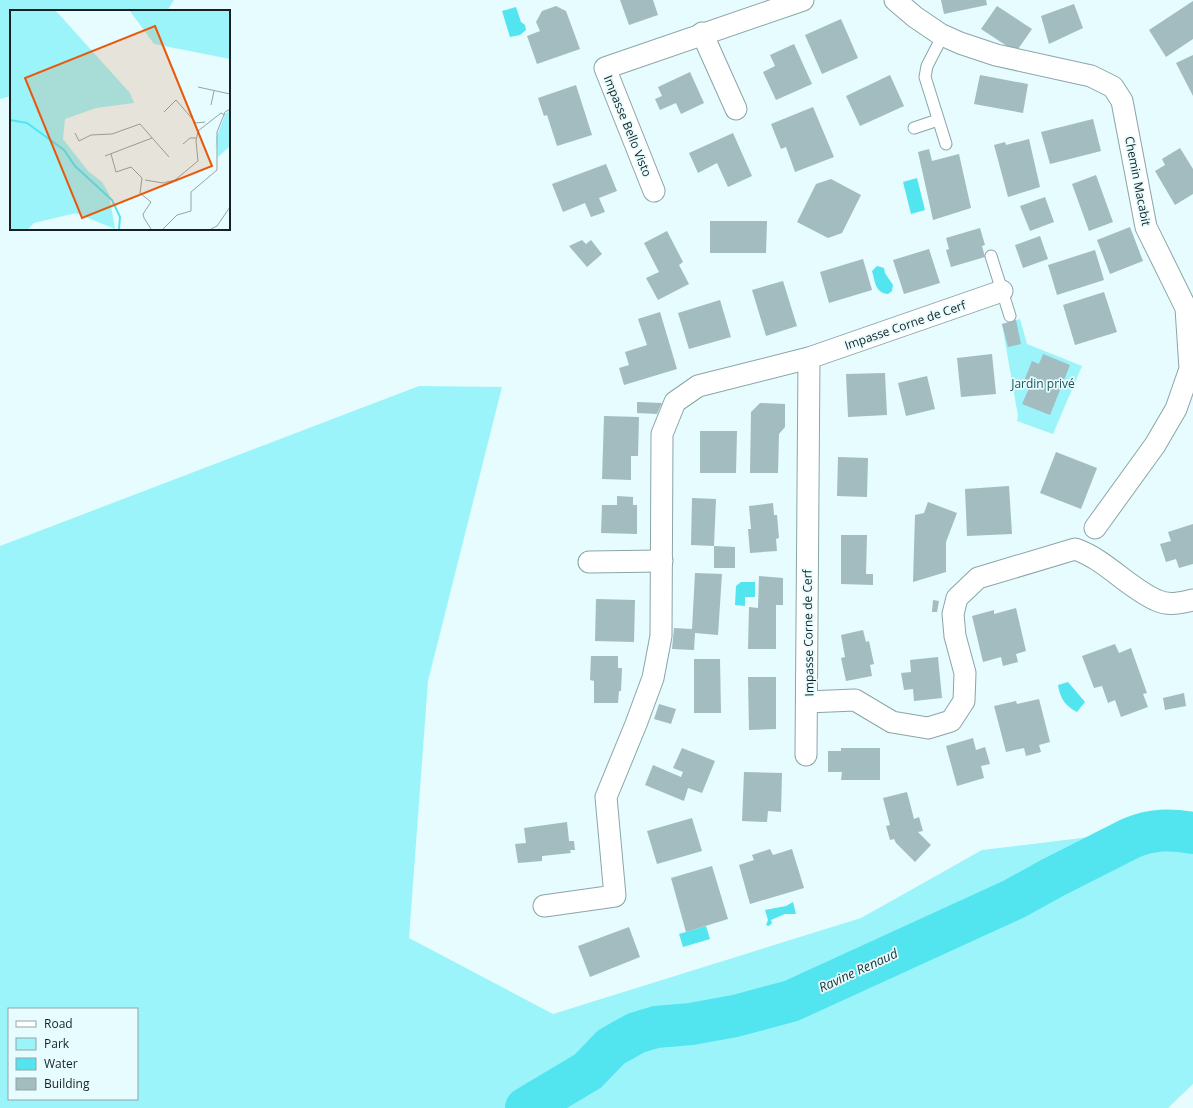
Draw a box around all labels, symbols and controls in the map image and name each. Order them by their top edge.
inset map [10,10,230,230]
street label: Impasse Bello Visto [600,73,656,179]
street label: Chemin Macabit [1121,135,1155,227]
street label: Impasse Corne de Cerf [842,296,969,354]
park label: Jardin privé [1010,375,1075,392]
street label: Impasse Corne de Cerf [798,568,818,697]
water label: Ravine Renaud [816,944,901,996]
legend [8,1008,138,1100]
text: Road [44,1015,73,1032]
text: Park [44,1035,70,1052]
text: Water [44,1055,78,1072]
text: Building [44,1075,90,1092]

